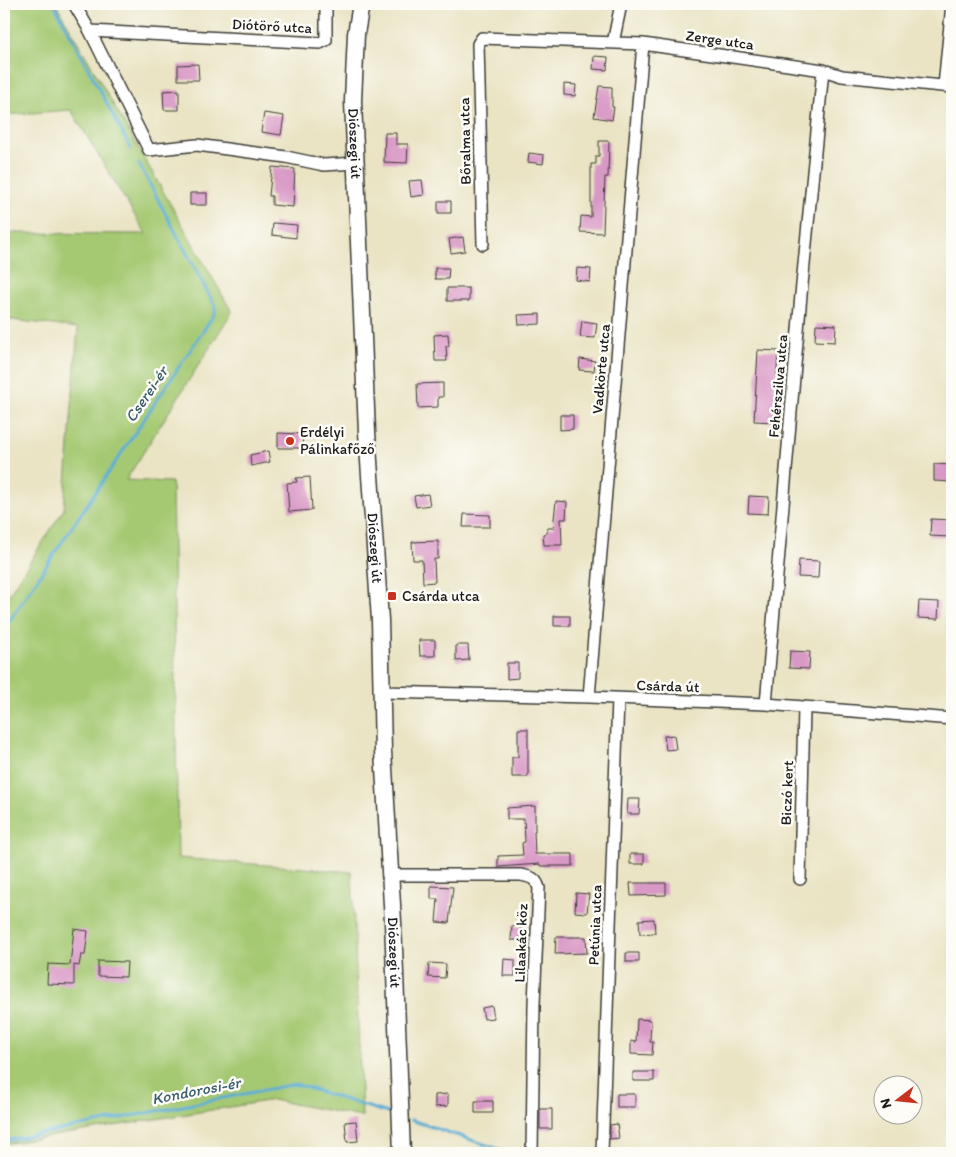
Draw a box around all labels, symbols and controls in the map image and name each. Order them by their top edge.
street label: Diótörő utca [232,15,313,37]
street label: Zerge utca [685,26,755,54]
street label: Bőralma utca [455,97,475,185]
street label: Diószegi út [344,108,365,180]
street label: Vadkörte utca [588,323,614,415]
street label: Fehérszilva utca [765,333,792,438]
water label: Cserei-ér [121,361,173,426]
place label: Erdélyi Pálinkafőző [300,423,375,458]
marker: Erdélyi Pálinkafőző [284,435,296,447]
street label: Diószegi út [364,512,386,584]
place label: Csárda utca [402,587,480,605]
marker: Csárda utca [386,590,398,602]
street label: Csárda út [636,676,700,696]
street label: Biczó kert [777,760,797,826]
street label: Petúnia utca [585,884,605,966]
street label: Lilaakác köz [511,903,531,983]
street label: Diószegi út [384,916,405,989]
water label: Kondorosi-ér [150,1072,244,1108]
north arrow [874,1074,924,1124]
text: N [877,1097,895,1110]

